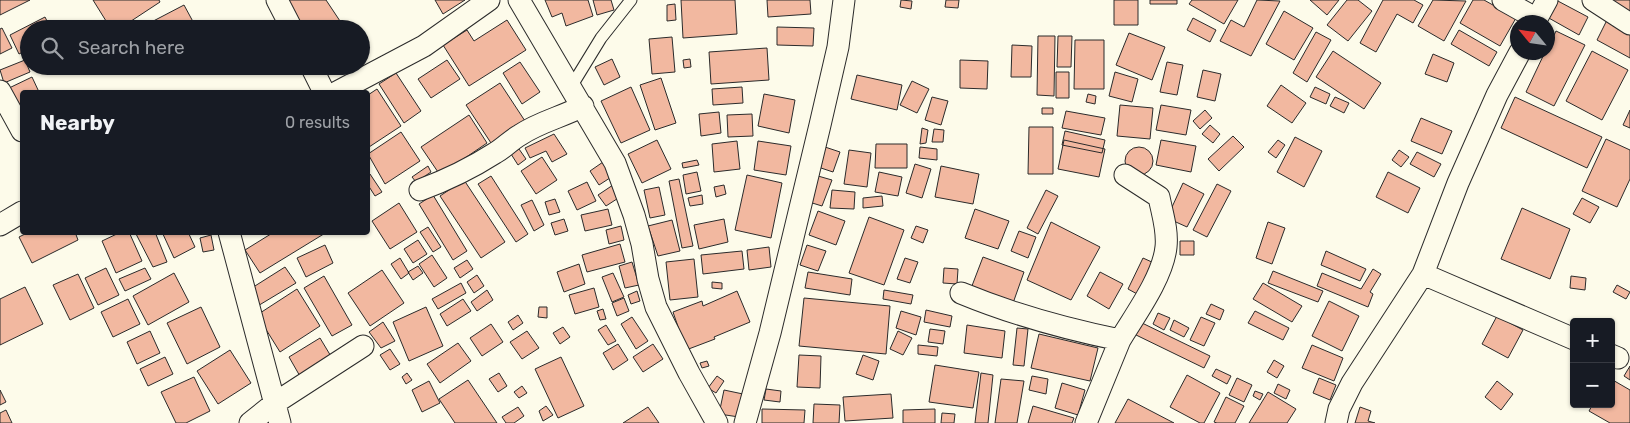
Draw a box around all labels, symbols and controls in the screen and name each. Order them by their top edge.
north arrow [1510,15,1555,60]
search box [20,20,370,75]
icon: search [38,34,66,62]
text: Search here [78,36,185,59]
text: Nearby [40,110,115,135]
text: 0 results [285,113,350,132]
map controls [1570,318,1615,408]
button: + [1570,318,1615,363]
button: − [1570,363,1615,408]

